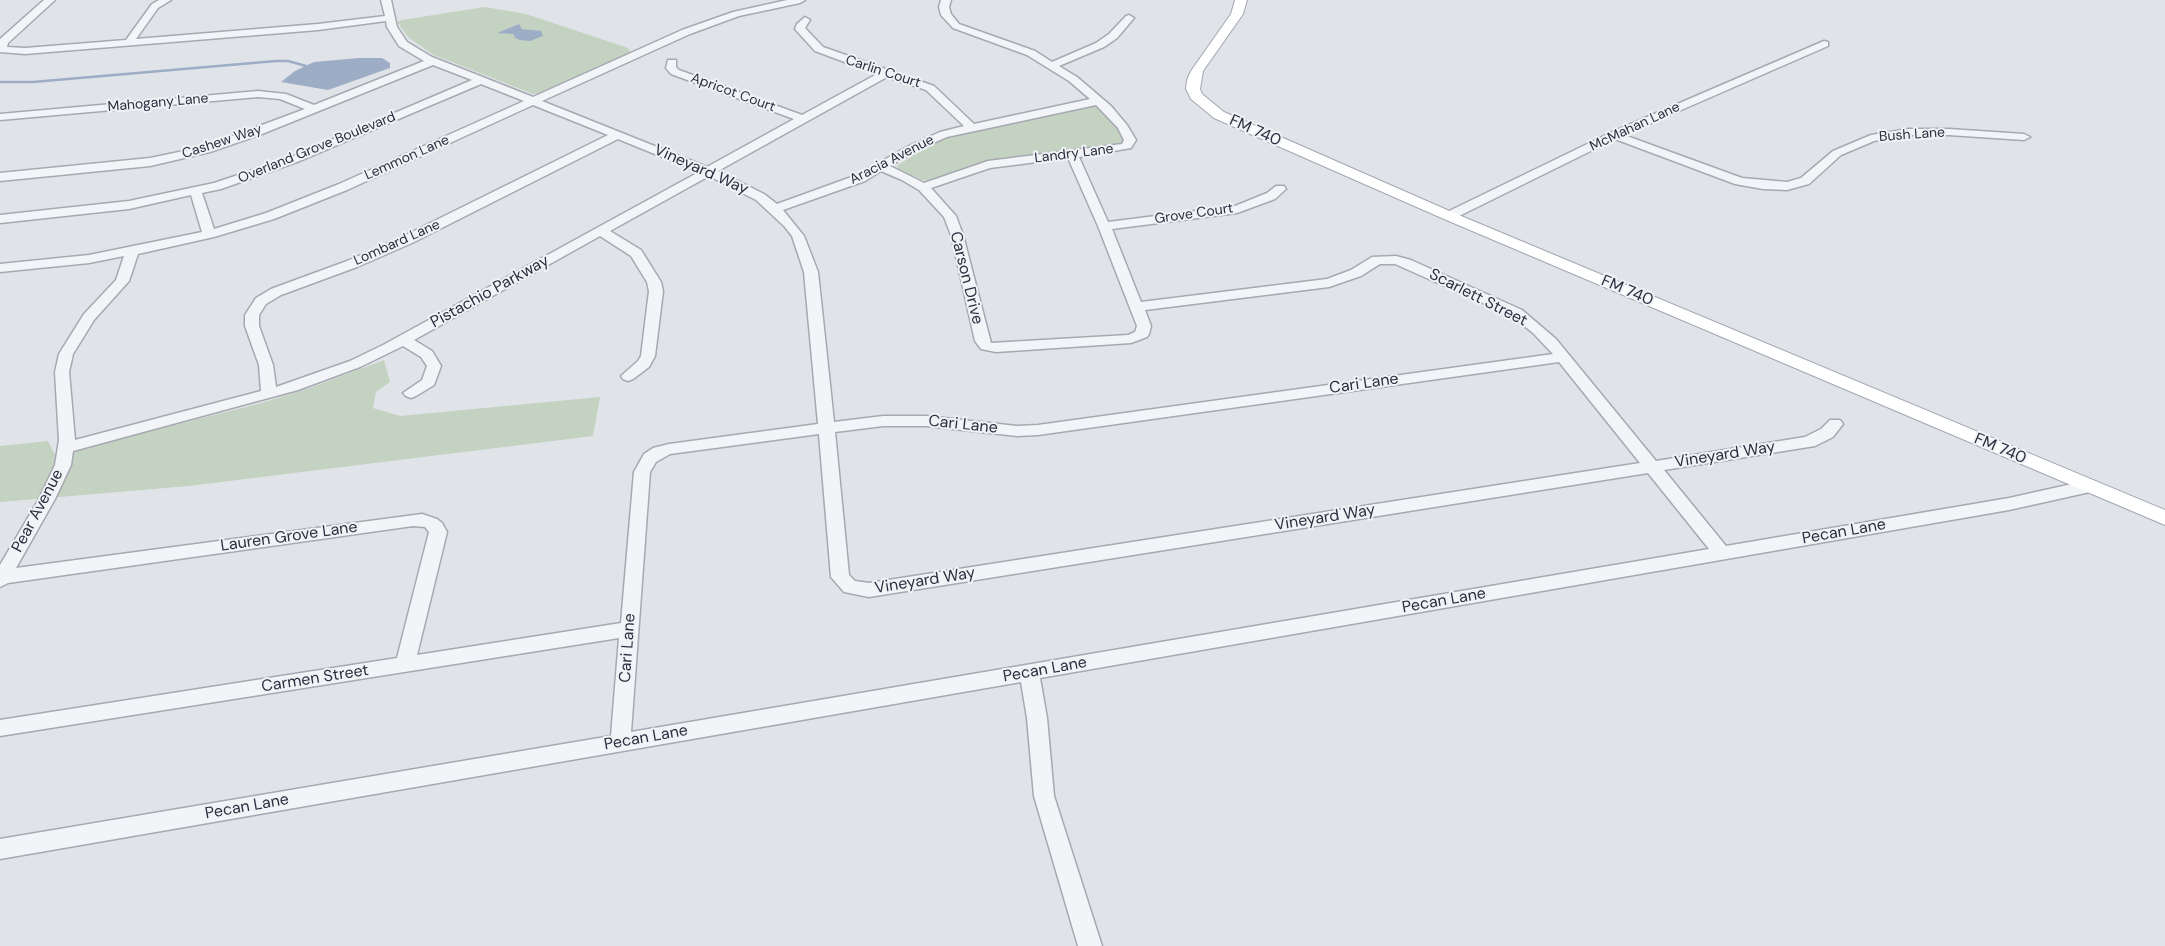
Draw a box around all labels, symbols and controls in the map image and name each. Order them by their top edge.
street label: Carlin Court [843,52,923,92]
street label: Apricot Court [688,70,778,116]
street label: Mahogany Lane [107,90,209,116]
street label: McMahan Lane [1587,99,1683,155]
street label: Overland Grove Boulevard [236,109,398,187]
street label: FM 740 [1226,111,1284,151]
street label: Cashew Way [180,121,264,163]
street label: Bush Lane [1878,124,1946,146]
street label: Lemmon Lane [362,132,452,184]
street label: Aracia Avenue [847,132,937,188]
street label: Vineyard Way [651,141,751,199]
street label: Landry Lane [1034,141,1114,167]
street label: Grove Court [1154,200,1234,228]
street label: Lombard Lane [351,216,443,270]
street label: Carson Drive [945,230,987,326]
street label: Pistachio Parkway [427,251,553,333]
street label: Scarlett Street [1426,265,1530,331]
street label: FM 740 [1598,272,1656,310]
street label: Cari Lane [1328,370,1400,398]
street label: Cari Lane [927,412,999,438]
street label: FM 740 [1971,430,2029,468]
street label: Vineyard Way [1673,438,1777,472]
street label: Pear Avenue [8,466,68,556]
street label: Vineyard Way [1273,501,1377,535]
street label: Pecan Lane [1801,515,1887,549]
street label: Lauren Grove Lane [219,518,359,556]
street label: Vineyard Way [873,564,977,598]
street label: Pecan Lane [1401,584,1487,618]
street label: Cari Lane [616,613,640,683]
street label: Pecan Lane [1002,653,1088,687]
street label: Carmen Street [260,661,370,697]
street label: Pecan Lane [603,721,689,755]
street label: Pecan Lane [204,790,290,824]

